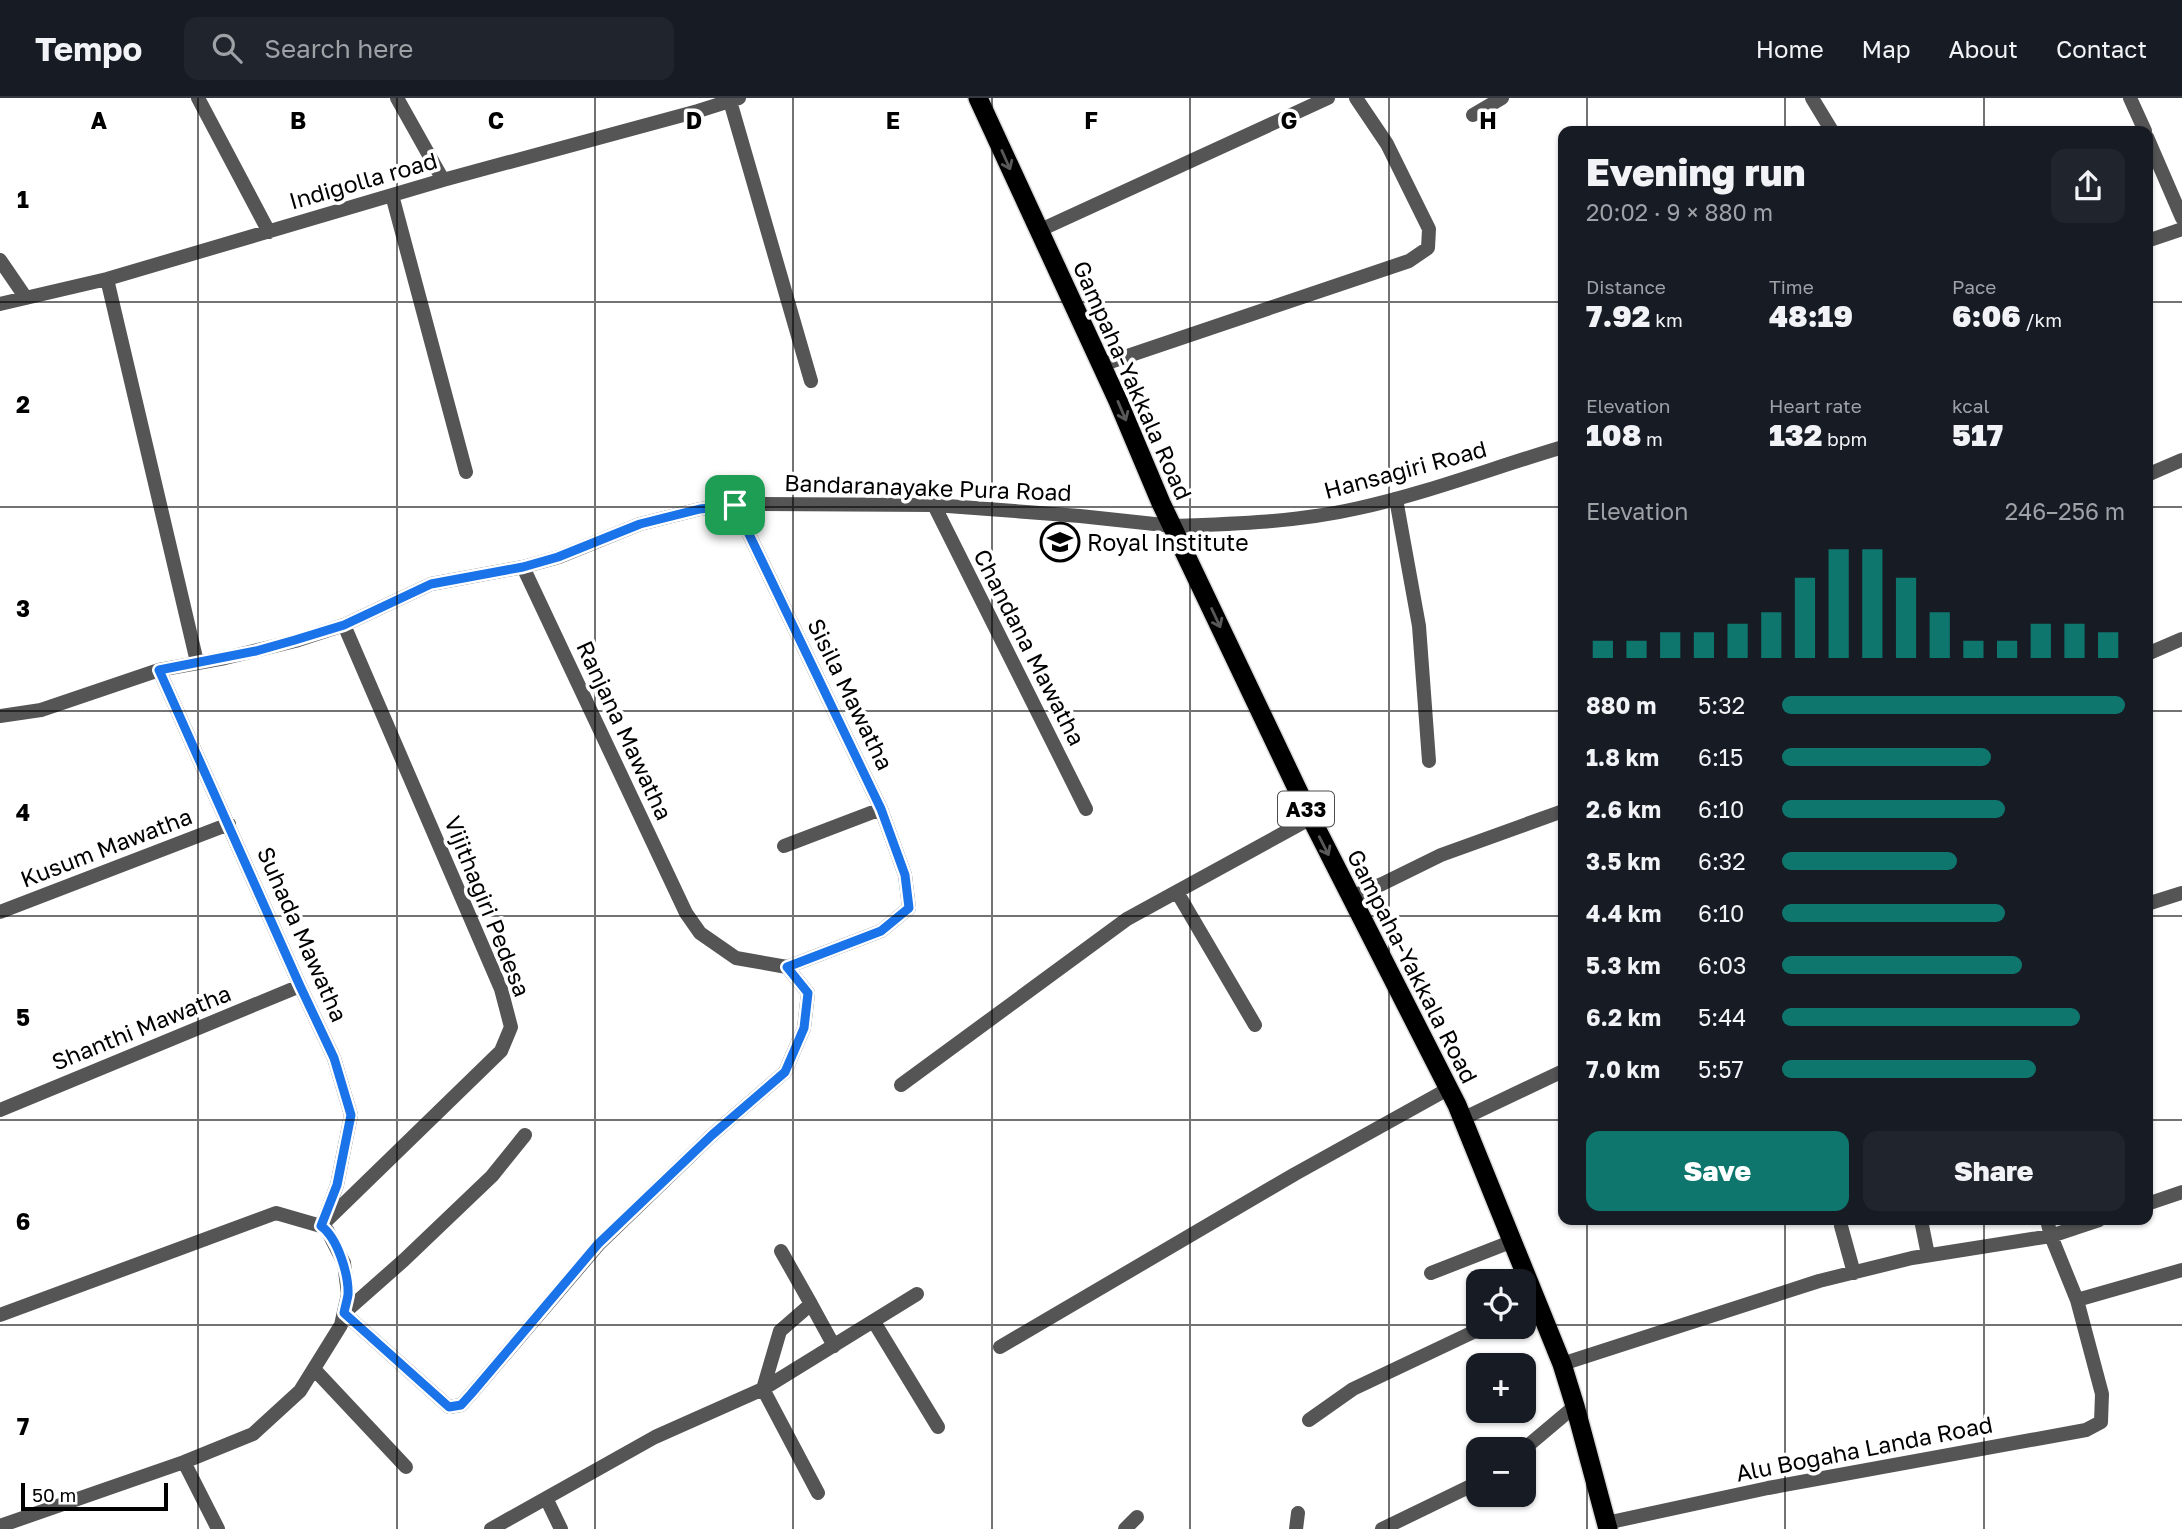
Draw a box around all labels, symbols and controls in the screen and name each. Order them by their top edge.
search box [184,17,674,80]
text: Tempo [35,29,142,68]
icon: search [208,29,246,67]
text: Search here [264,33,413,64]
text: Home [1756,34,1824,63]
text: Map [1862,34,1911,63]
text: About [1949,34,2018,63]
text: Contact [2056,34,2147,63]
text: A [91,106,108,134]
text: B [290,106,306,134]
text: C [488,106,504,134]
text: D [686,106,702,134]
text: E [886,106,900,134]
text: F [1084,106,1098,134]
text: G [1281,106,1297,134]
text: H [1479,106,1497,134]
street label: Indigolla road [286,145,440,215]
one-way arrow [1000,149,1013,170]
text: Evening run [1586,149,1805,194]
button: share [2051,149,2125,223]
text: 1 [17,185,29,213]
text: 20:02 · 9 × 880 m [1586,198,1773,226]
street label: Gampaha-Yakkala Road [1068,256,1198,504]
text: Distance [1586,275,1666,298]
text: Time [1769,275,1814,298]
text: Pace [1952,275,1996,298]
text: 7.92 [1586,298,1650,334]
text: 48:19 [1769,298,1853,334]
text: 6:06 [1952,298,2021,334]
text: km [1650,308,1683,331]
text: /km [2021,308,2062,331]
text: 2 [16,390,30,418]
text: Elevation [1586,394,1671,417]
text: Heart rate [1769,394,1862,417]
text: kcal [1952,394,1990,417]
one-way arrow [1116,400,1129,421]
text: 108 [1586,417,1641,453]
text: 132 [1769,417,1822,453]
text: 517 [1952,417,2003,453]
text: m [1641,427,1663,450]
text: bpm [1822,427,1867,450]
street label: Hansagiri Road [1321,434,1489,504]
street label: Bandaranayake Pura Road [784,468,1072,506]
pin [705,475,765,535]
icon: arrive [716,486,754,524]
text: Elevation [1586,497,1688,525]
text: 246–256 m [2005,497,2125,525]
school or university icon: Royal Institute [1039,521,1081,563]
place label: Royal Institute [1087,528,1249,556]
street label: Chandana Mawatha [968,544,1092,750]
text: 3 [16,594,30,622]
one-way arrow [1210,607,1224,628]
street label: Sisila Mawatha [802,614,900,774]
street label: Ranjana Mawatha [571,636,679,824]
text: 880 m [1586,691,1656,719]
text: 5:32 [1698,691,1745,719]
text: 1.8 km [1586,743,1659,771]
text: 6:15 [1698,743,1743,771]
road number: A33 [1278,792,1334,826]
text: 2.6 km [1586,795,1661,823]
text: 6:10 [1698,795,1744,823]
text: 4 [16,798,30,826]
street label: Kusum Mawatha [16,801,196,893]
street label: Vijithagiri Pedesa [439,812,537,1000]
one-way arrow [1318,835,1332,856]
street label: Suhada Mawatha [252,842,354,1026]
street label: Gampaha-Yakkala Road [1342,844,1484,1088]
text: 3.5 km [1586,847,1661,875]
text: 6:32 [1698,847,1746,875]
text: 4.4 km [1586,899,1661,927]
text: 6:10 [1698,899,1744,927]
text: 5.3 km [1586,951,1661,979]
text: 6:03 [1698,951,1747,979]
street label: Shanthi Mawatha [47,978,235,1076]
text: 5 [16,1003,30,1031]
text: 6.2 km [1586,1003,1661,1031]
text: 5:44 [1698,1003,1746,1031]
text: 7.0 km [1586,1055,1660,1083]
text: 5:57 [1698,1055,1744,1083]
button: Save [1586,1131,1849,1211]
button: Share [1863,1131,2125,1211]
text: 6 [16,1207,30,1235]
map controls [1466,1269,1536,1507]
button: locate [1466,1269,1536,1339]
button: + [1466,1353,1536,1423]
street label: Alu Bogaha Landa Road [1733,1409,1995,1487]
text: 7 [17,1412,29,1440]
button: − [1466,1437,1536,1507]
scale bar [21,1480,168,1512]
text: 50 m [32,1483,76,1506]

